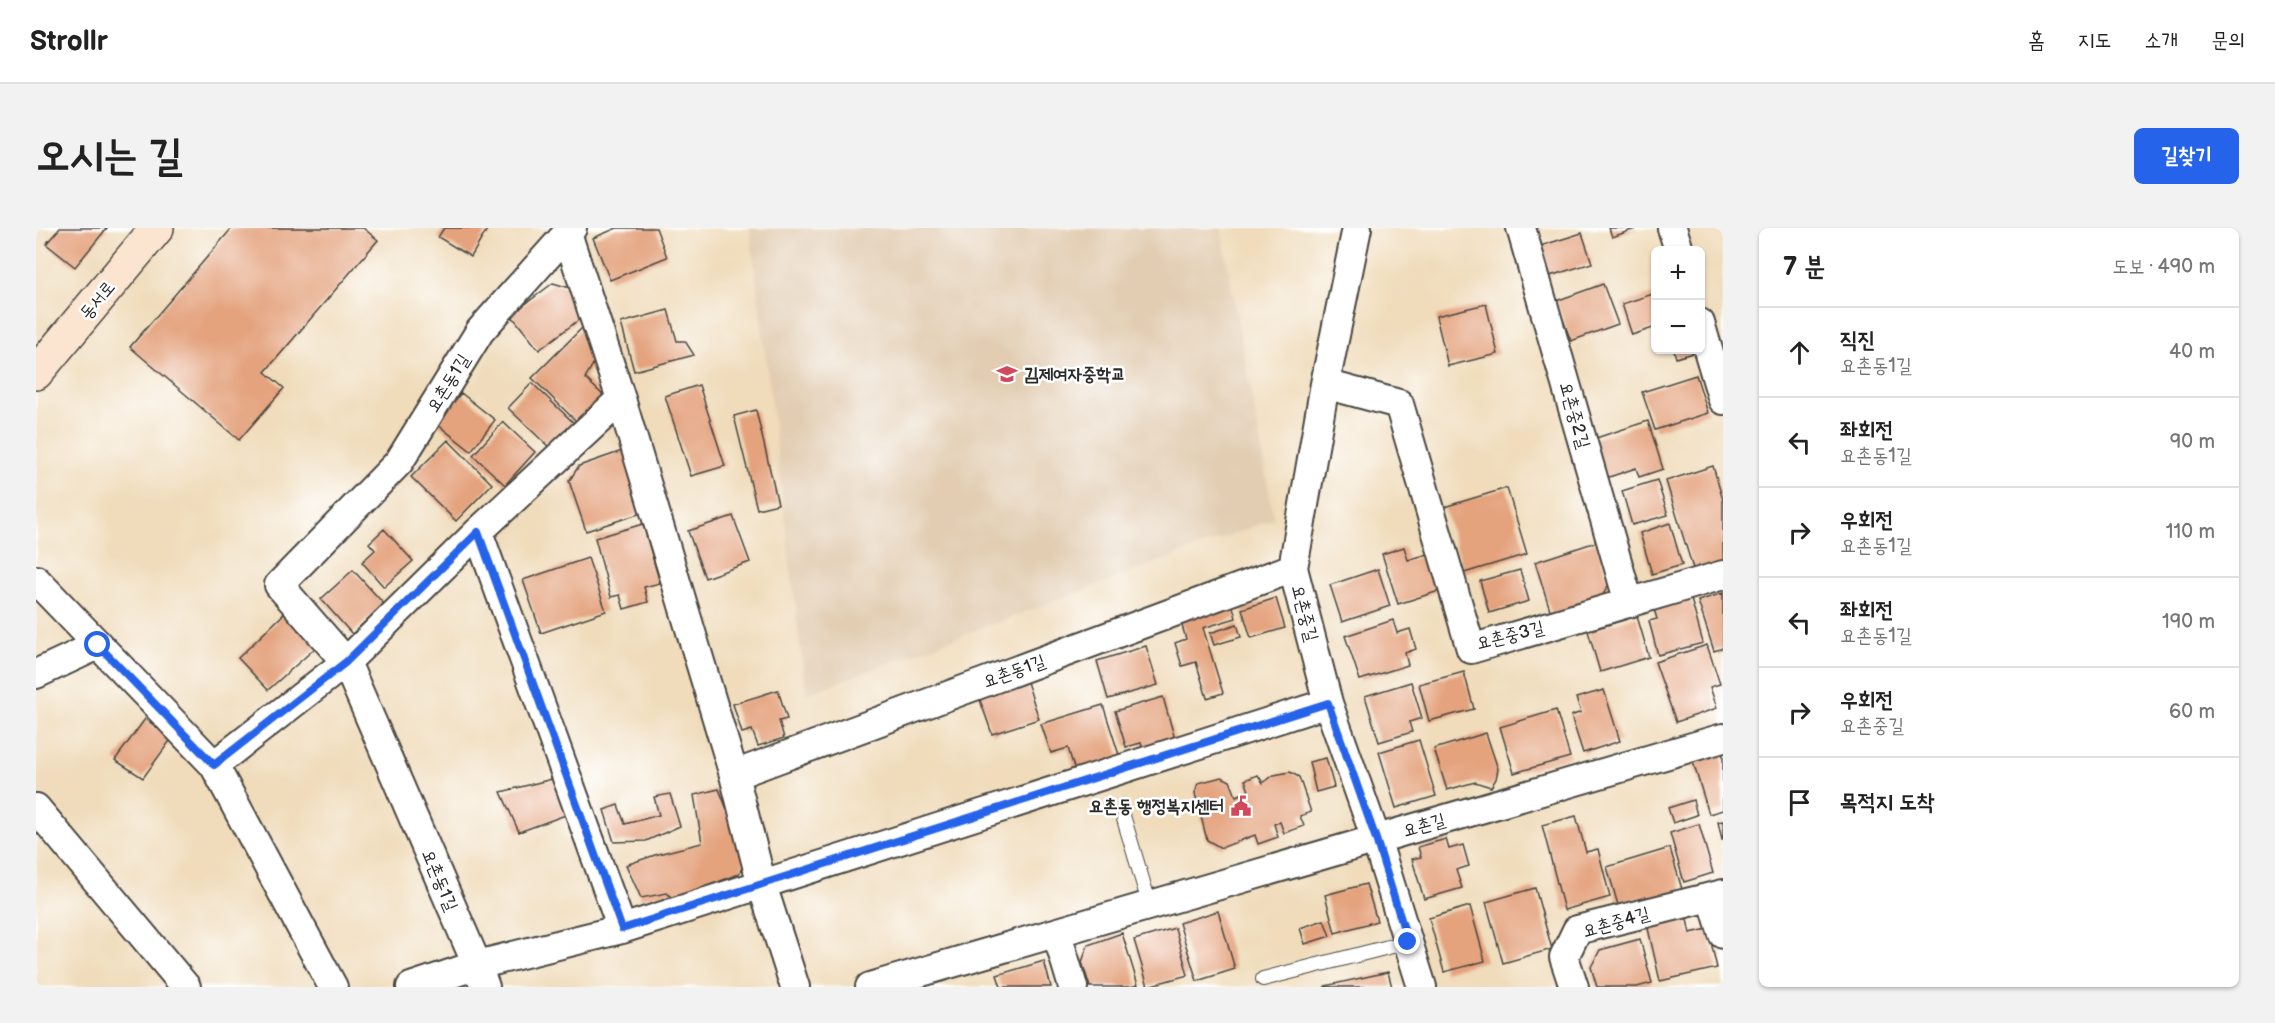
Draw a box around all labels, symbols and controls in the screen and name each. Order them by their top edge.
text: Strollr [30,25,108,58]
text: 홈 [2028,28,2045,53]
text: 지도 [2078,28,2111,53]
text: 소개 [2144,28,2178,53]
text: 문의 [2211,28,2245,53]
button: 길찾기 [2134,128,2239,184]
text: 오시는 길 [36,131,183,182]
map controls [1651,246,1705,354]
button: + [1651,246,1705,300]
text: 7 분 [1783,252,1825,283]
text: 도보 · 490 m [2112,255,2215,279]
street label: 동서로 [75,277,119,324]
button: − [1651,300,1705,354]
text: 직진 [1840,327,1875,354]
icon: ahead [1783,336,1816,369]
text: 40 m [2169,340,2215,364]
street label: 요촌동1길 [422,350,475,416]
text: 요촌동1길 [1840,354,1912,378]
school or university icon: 김제여자중학교 [995,362,1019,386]
place label: 김제여자중학교 [1024,364,1125,385]
street label: 요촌중2길 [1555,379,1594,451]
text: 좌회전 [1840,417,1893,444]
icon: left [1783,426,1816,459]
text: 90 m [2170,430,2215,454]
text: 요촌동1길 [1840,444,1912,468]
text: 우회전 [1840,507,1893,534]
icon: right [1783,516,1816,549]
text: 110 m [2166,520,2215,544]
text: 요촌동1길 [1840,534,1912,558]
street label: 요촌중길 [1287,582,1322,644]
text: 좌회전 [1840,597,1893,624]
icon: left [1783,606,1816,639]
text: 190 m [2162,610,2215,634]
street label: 요촌중3길 [1474,617,1547,654]
text: 요촌동1길 [1840,624,1912,648]
route start [84,631,110,657]
street label: 요촌동1길 [980,650,1049,692]
text: 우회전 [1840,687,1893,714]
icon: right [1783,696,1816,729]
text: 60 m [2169,700,2215,724]
text: 요촌중길 [1840,714,1904,738]
icon: arrive [1783,786,1816,819]
text: 목적지 도착 [1840,789,1934,816]
public building icon: 요촌동 행정복지센터 [1229,794,1253,818]
place label: 요촌동 행정복지센터 [1089,796,1224,817]
street label: 요촌길 [1400,809,1448,842]
street label: 요촌동1길 [417,846,462,915]
street label: 요촌중4길 [1580,903,1653,942]
route end [1394,928,1420,954]

